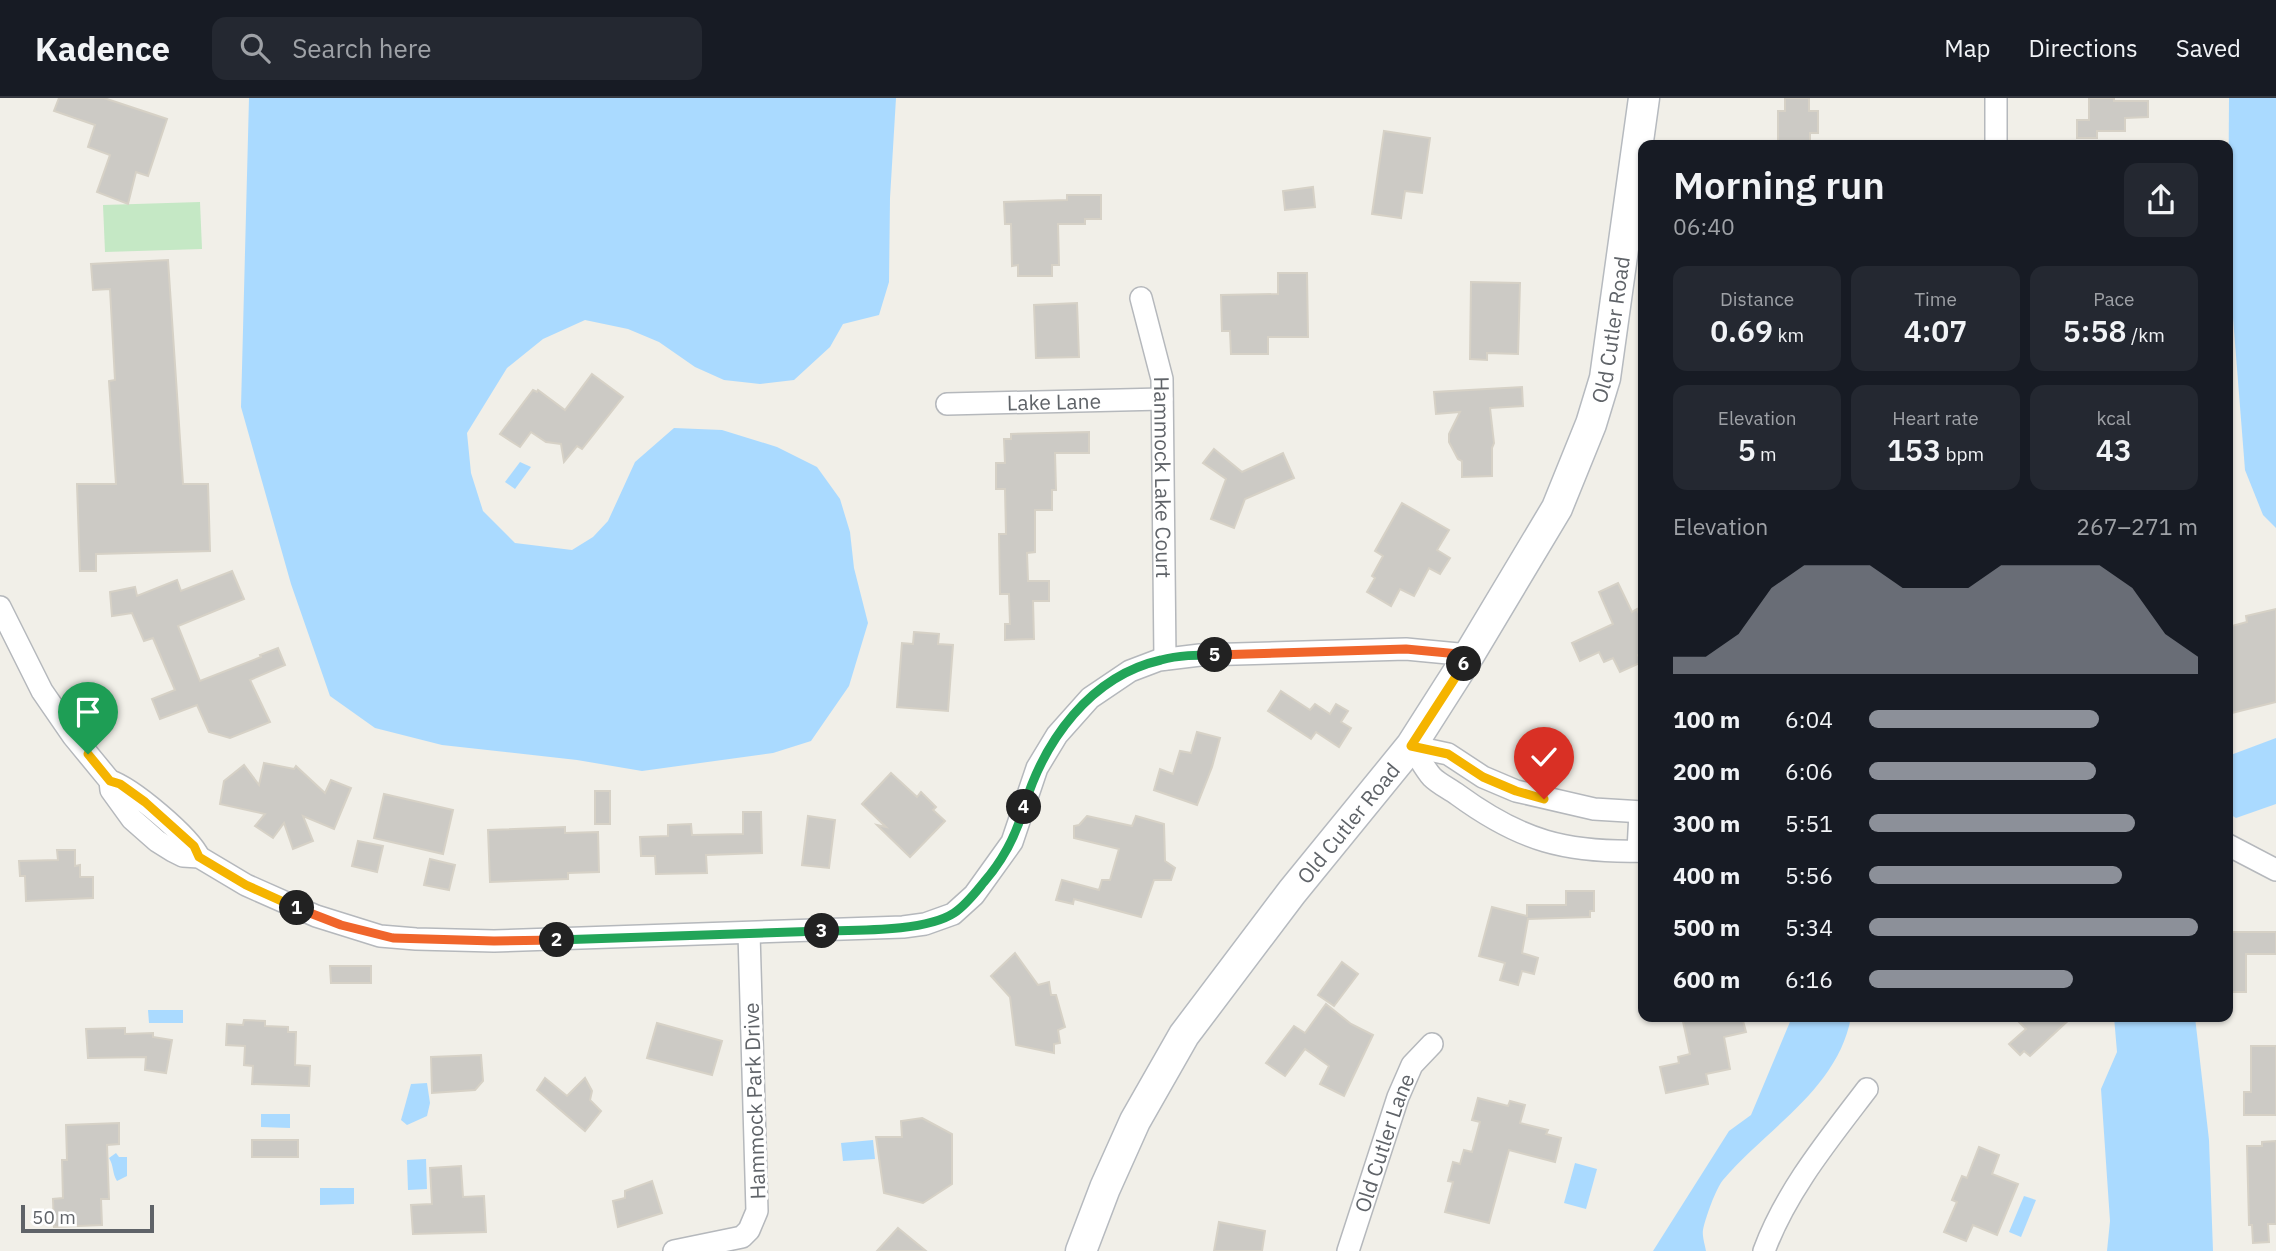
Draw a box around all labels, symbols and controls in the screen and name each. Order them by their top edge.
search box [212,17,702,80]
text: Kadence [35,27,170,70]
icon: search [236,29,274,67]
text: Search here [292,31,432,65]
text: Map [1944,32,1990,64]
text: Directions [2028,32,2138,64]
text: Saved [2176,32,2241,64]
text: Morning run [1673,160,1885,209]
button: share [2124,163,2198,237]
text: 06:40 [1673,211,1735,241]
street label: Old Cutler Road [1584,254,1636,406]
text: Distance [1720,287,1794,311]
text: Time [1914,287,1957,311]
text: Pace [2093,287,2135,311]
text: 0.69 [1710,311,1773,350]
text: 4:07 [1904,311,1967,350]
text: 5:58 [2063,311,2126,350]
text: km [1773,323,1804,347]
text: /km [2126,323,2165,347]
street label: Hammock Lake Court [1148,376,1178,578]
street label: Lake Lane [1007,386,1101,417]
text: Elevation [1718,406,1797,430]
text: Heart rate [1892,406,1979,430]
text: kcal [2097,406,2131,430]
text: 5 [1738,430,1756,469]
text: 153 [1887,430,1941,469]
text: 43 [2096,430,2132,469]
text: m [1756,442,1777,466]
text: bpm [1941,442,1984,466]
text: Elevation [1673,511,1768,541]
text: 267–271 m [2076,511,2198,541]
pin: 5 [1198,638,1232,672]
text: 5 [1209,642,1220,666]
pin: 6 [1446,646,1482,682]
text: 6 [1458,651,1469,675]
pin [58,682,118,754]
icon: arrive [69,693,107,731]
text: 100 m [1673,704,1740,734]
text: 6:04 [1785,704,1833,734]
pin [1514,727,1574,799]
icon: check [1525,738,1563,776]
text: 200 m [1673,756,1740,786]
text: 6:06 [1785,756,1833,786]
street label: Old Cutler Road [1291,757,1406,889]
pin: 4 [1006,790,1042,824]
text: 4 [1018,794,1029,818]
text: 300 m [1673,808,1740,838]
text: 5:51 [1785,808,1833,838]
text: 400 m [1673,860,1740,890]
text: 5:56 [1785,860,1833,890]
pin: 1 [280,890,314,926]
text: 1 [291,895,302,919]
text: 500 m [1673,912,1740,942]
text: 5:34 [1785,912,1833,942]
pin: 3 [804,914,840,948]
text: 3 [816,918,827,942]
pin: 2 [540,922,574,958]
text: 2 [551,927,562,951]
text: 600 m [1673,964,1740,994]
text: 6:16 [1785,964,1833,994]
street label: Hammock Park Drive [737,1002,771,1200]
street label: Old Cutler Lane [1347,1069,1421,1216]
scale bar [21,1202,154,1234]
text: 50 m [32,1205,76,1229]

